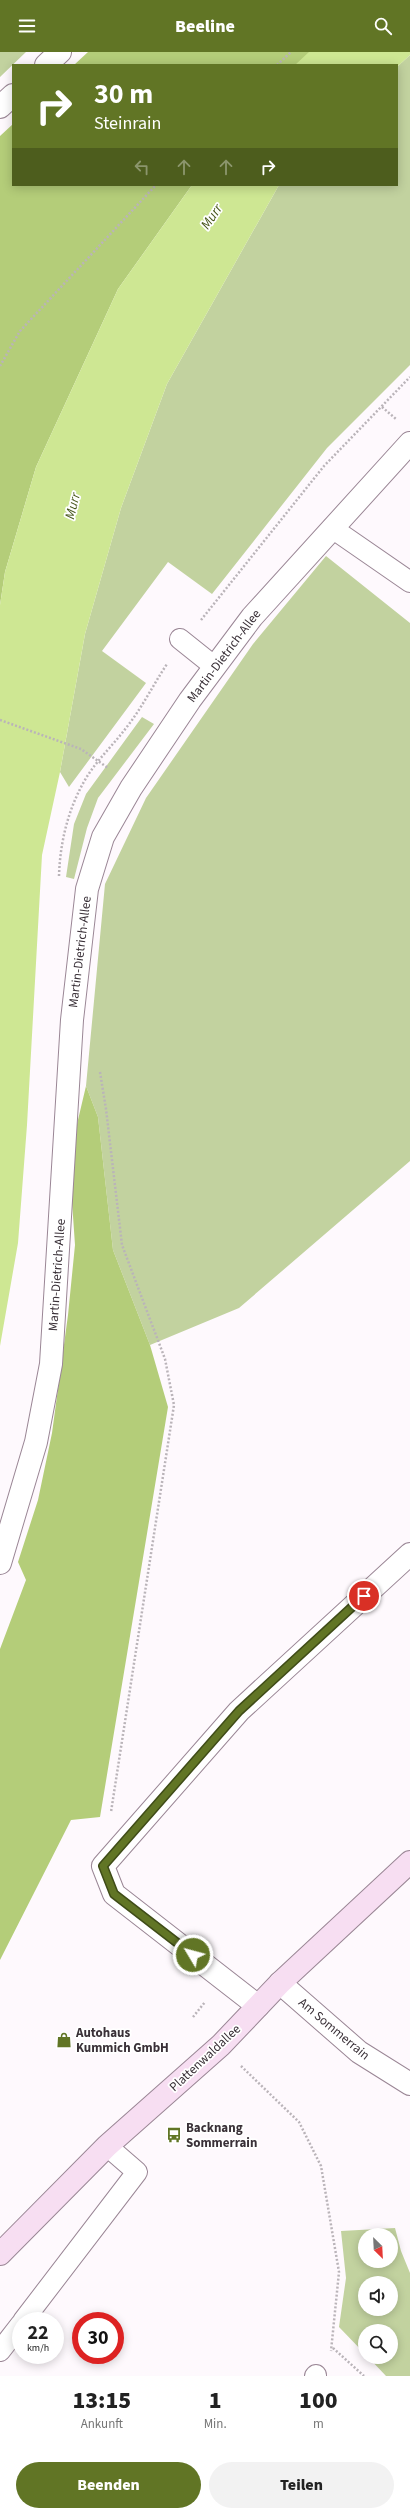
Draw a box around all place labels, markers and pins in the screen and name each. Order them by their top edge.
pin [347,1579,381,1613]
place label: Autohaus Kummich GmbH [75,2024,169,2057]
shop icon: Autohaus Kummich GmbH [55,2031,73,2049]
place label: Backnang Sommerrain [186,2119,257,2152]
bus stop icon: Backnang Sommerrain [165,2126,183,2144]

